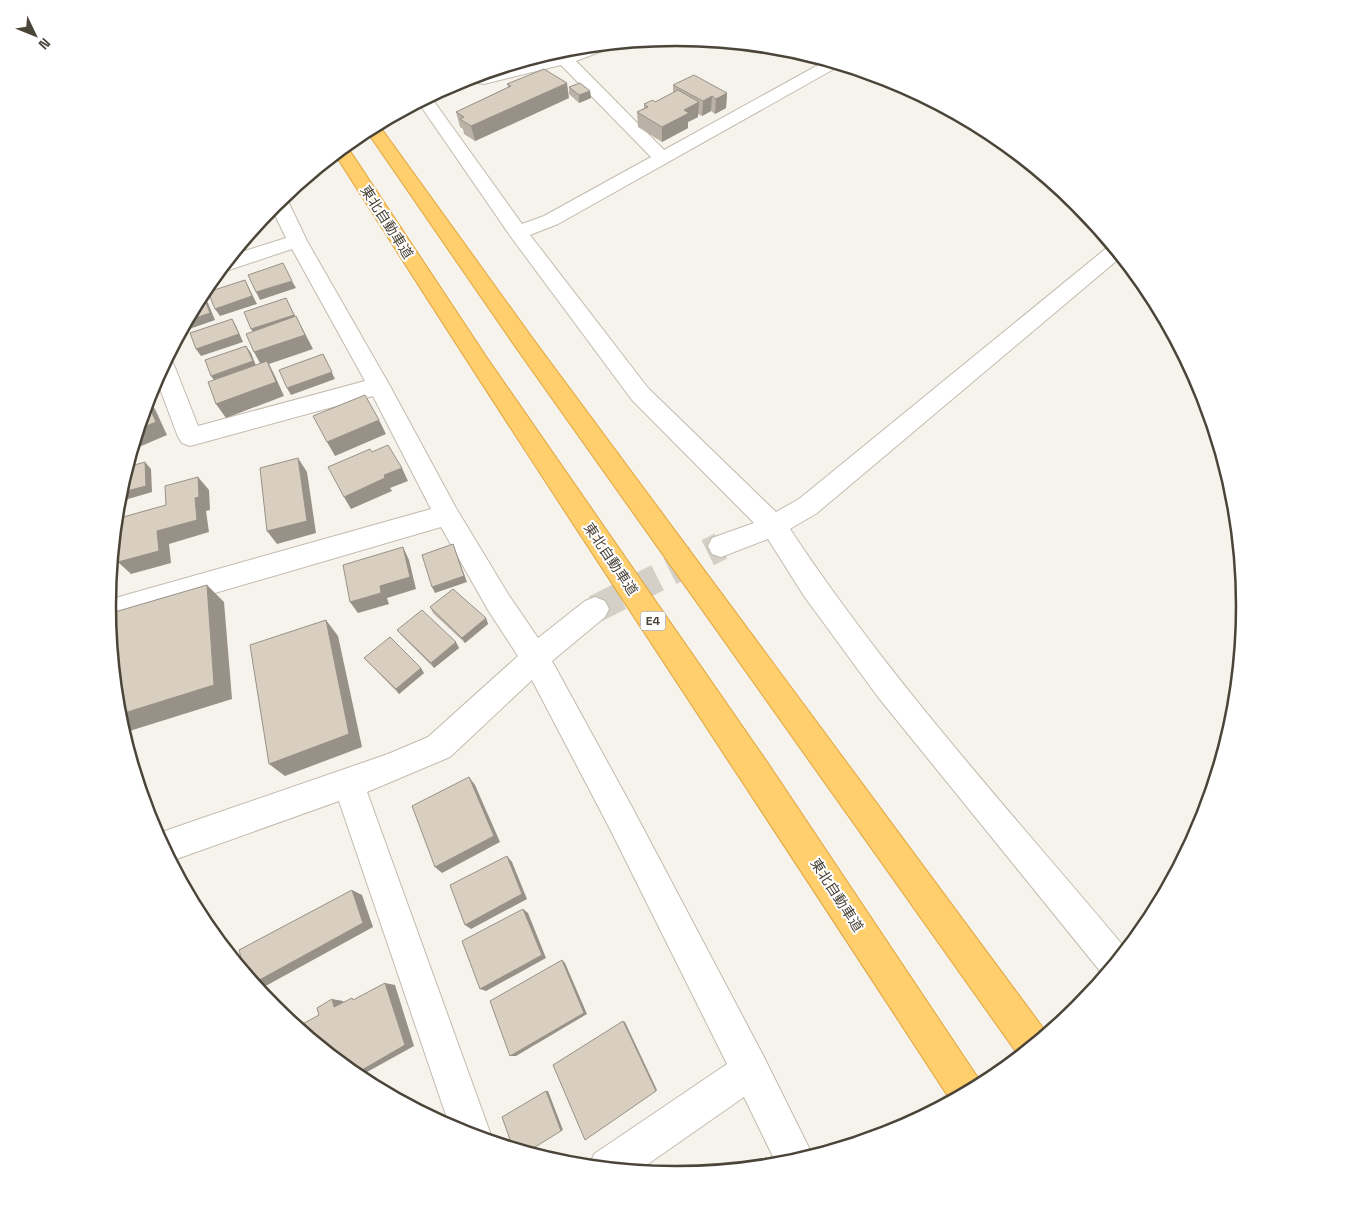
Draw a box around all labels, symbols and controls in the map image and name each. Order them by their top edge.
north arrow [10,10,60,60]
text: N [35,34,54,53]
street label: 東北自動車道 [357,182,417,262]
street label: 東北自動車道 [580,519,642,599]
road number: E4 [640,612,666,630]
street label: 東北自動車道 [807,855,867,935]

